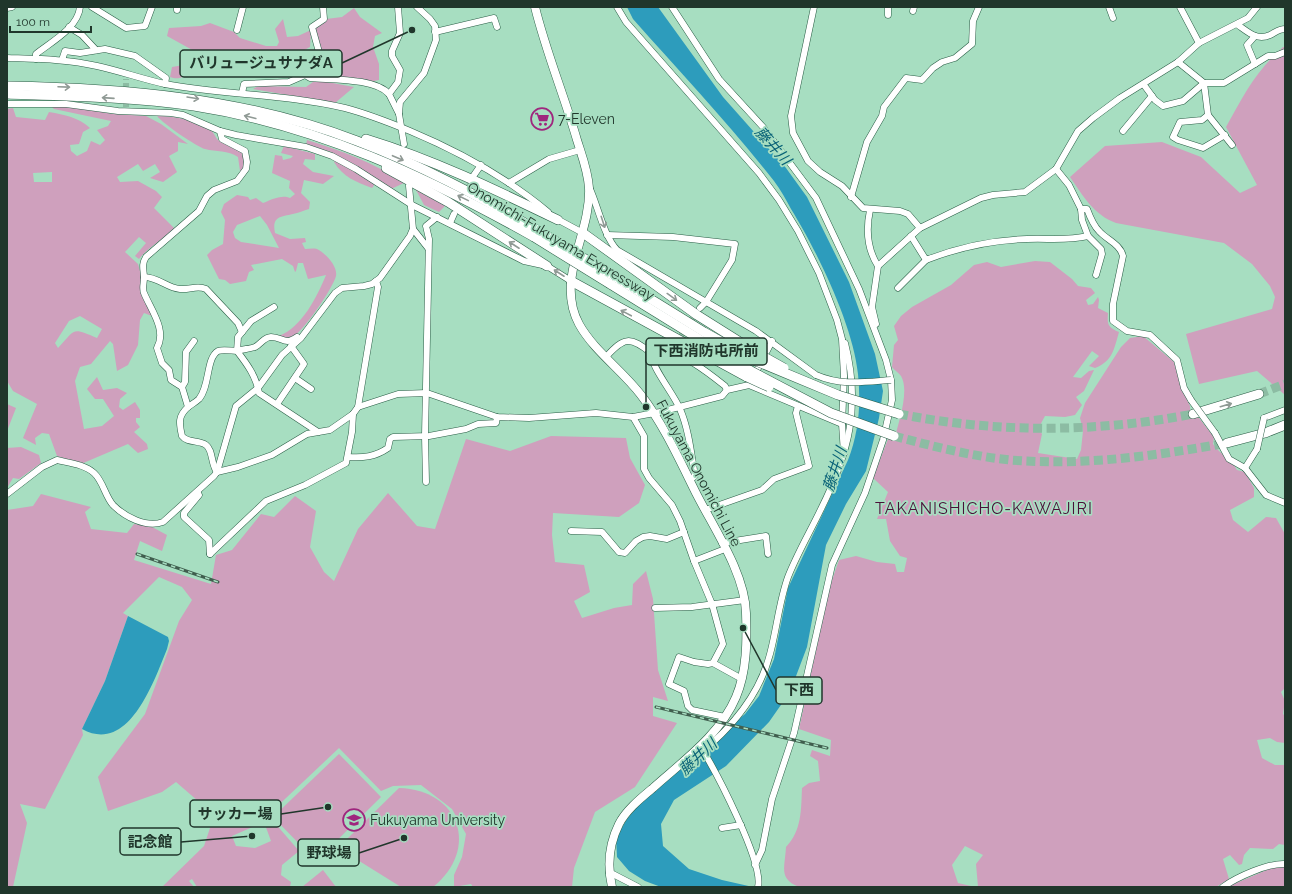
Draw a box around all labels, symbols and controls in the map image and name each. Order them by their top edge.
scale bar [10,8,91,34]
text: 100 m [16,15,50,29]
callout: バリュージュサナダA [180,50,342,77]
text: バリュージュサナダA [189,54,334,72]
one-way arrow [57,84,70,91]
one-way arrow [186,94,199,102]
one-way arrow [102,95,115,102]
supermarket icon: 7-Eleven [529,106,555,132]
place label: 7-Eleven [558,111,615,127]
one-way arrow [244,113,257,121]
water label: 藤井川 [751,123,796,170]
one-way arrow [392,154,404,162]
street label: Onomichi-Fukuyama Expressway [465,179,658,304]
one-way arrow [457,194,469,201]
one-way arrow [600,215,607,228]
one-way arrow [508,240,520,248]
one-way arrow [553,269,565,277]
one-way arrow [666,293,677,301]
one-way arrow [621,308,633,316]
callout: 下西消防屯所前 [646,338,767,365]
text: 下西消防屯所前 [653,342,759,360]
street label: Fukuyama Onomichi Line [653,397,745,549]
one-way arrow [1220,401,1233,408]
water label: 藤井川 [819,443,851,493]
district label: TAKANISHICHO-KAWAJIRI [875,499,1093,518]
callout: 下西 [776,677,822,704]
text: 下西 [784,681,814,699]
water label: 藤井川 [675,734,722,779]
callout: サッカー場 [190,800,281,827]
text: サッカー場 [197,805,273,823]
school or university icon: Fukuyama University [341,807,367,833]
place label: Fukuyama University [370,812,505,828]
callout: 記念館 [120,828,181,855]
text: 記念館 [127,833,173,851]
callout: 野球場 [298,839,359,866]
text: 野球場 [306,844,352,862]

